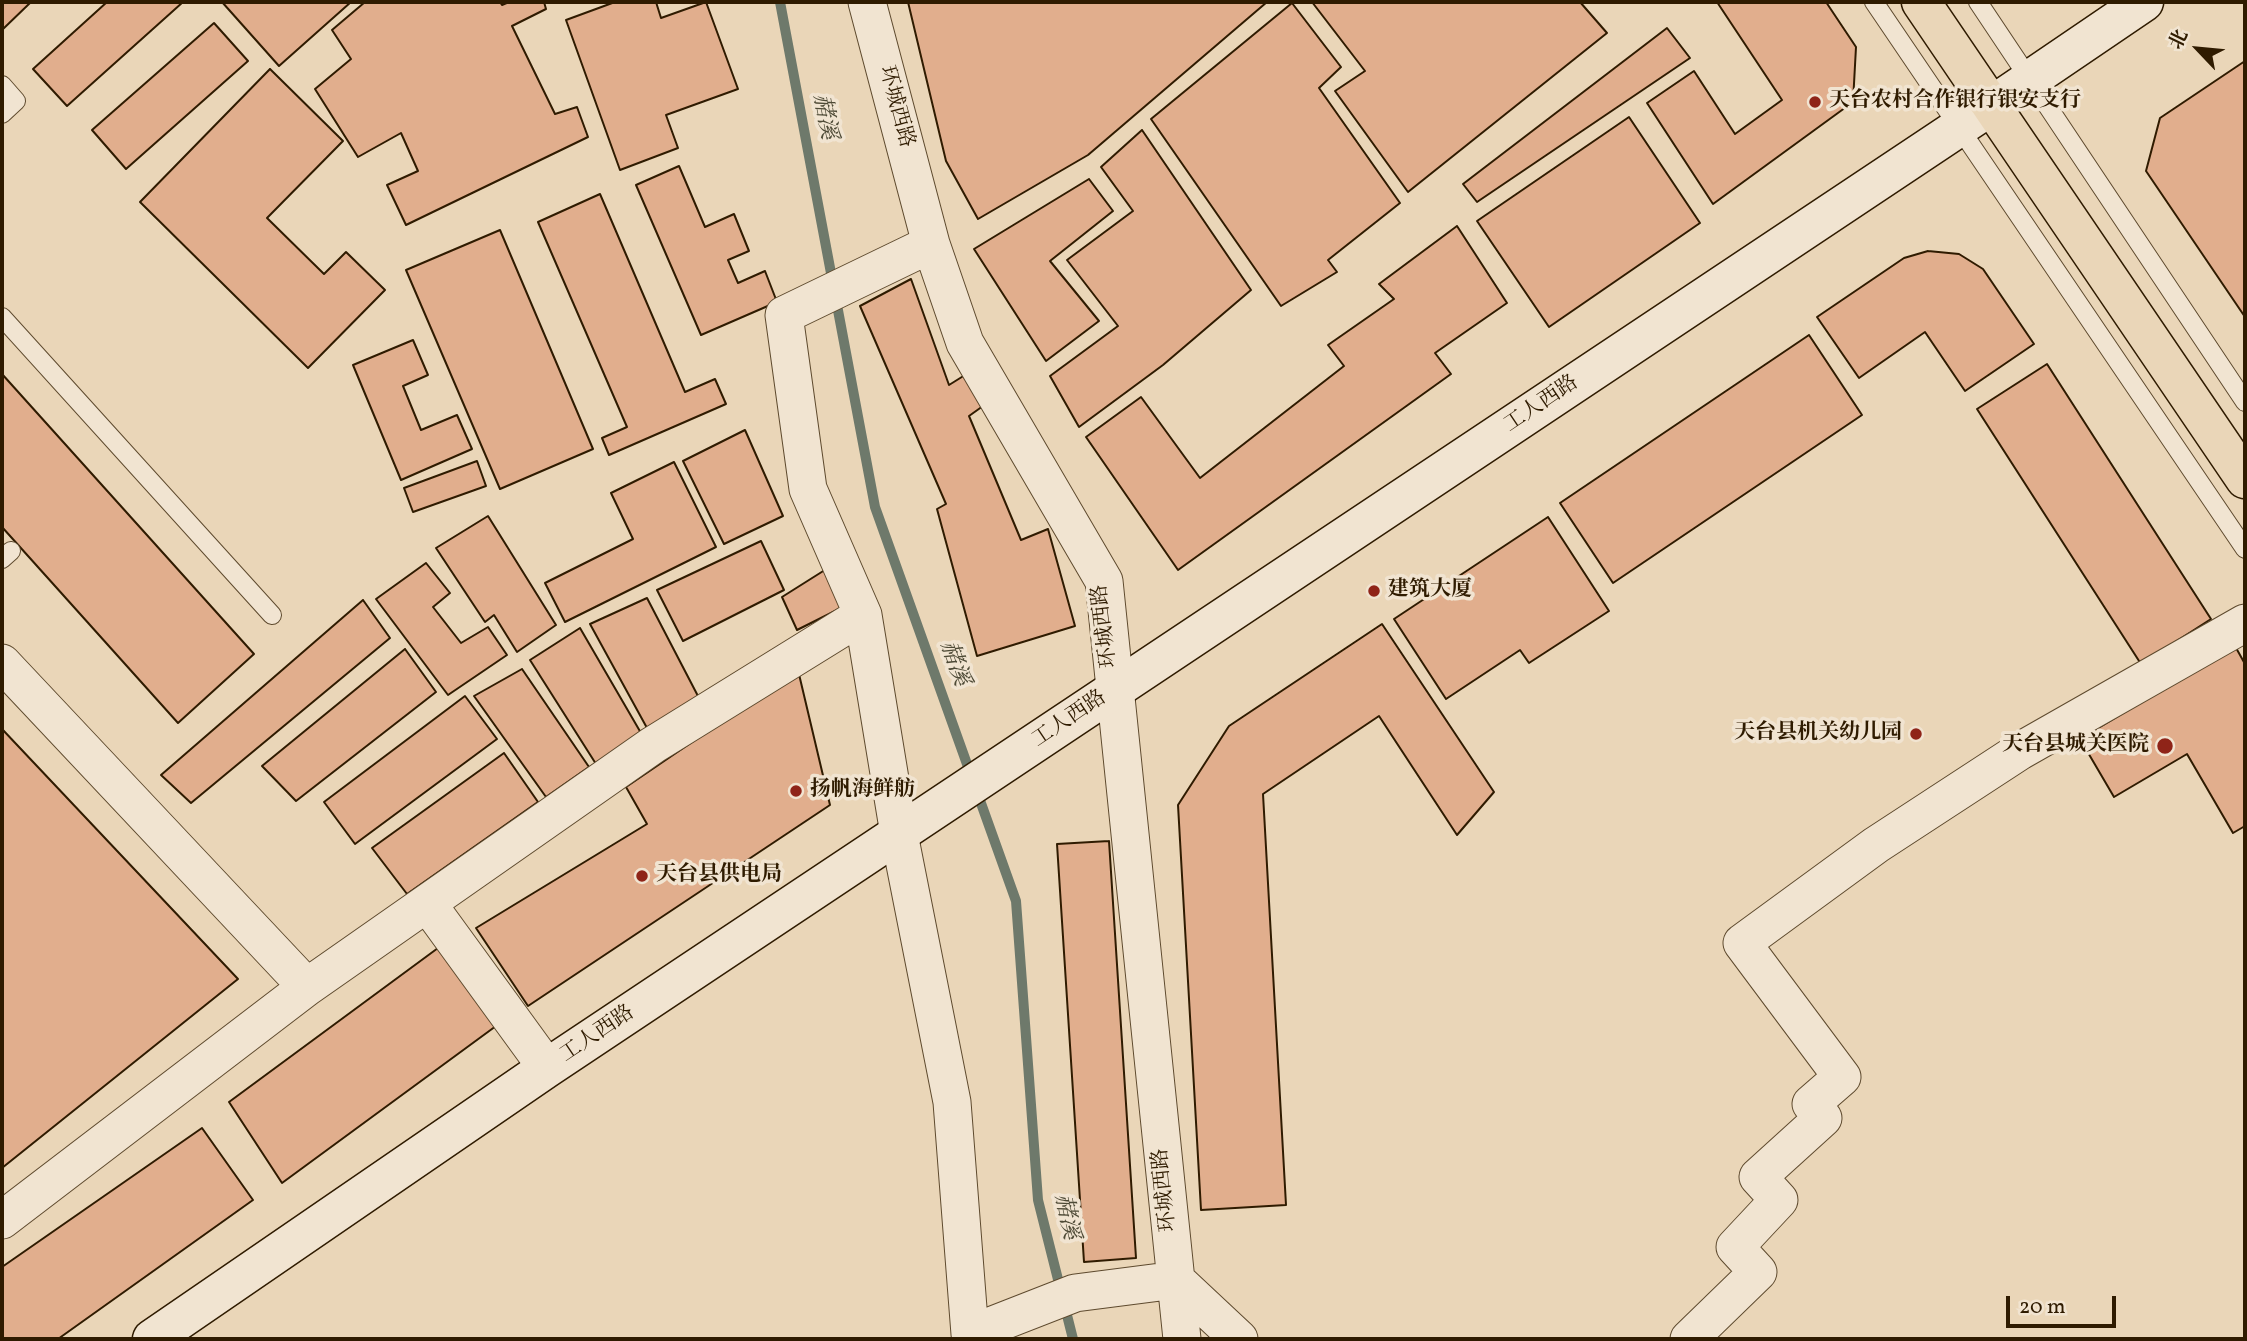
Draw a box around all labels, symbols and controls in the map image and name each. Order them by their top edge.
north arrow [2163,14,2233,84]
text: 北 [2163,26,2195,54]
street label: 环城西路 [872,63,918,151]
place label: 天台农村合作银行银安支行 [1829,89,2081,115]
water label: 赭溪 [805,92,841,142]
marker: 天台农村合作银行银安支行 [1807,94,1823,110]
street label: 工人西路 [1500,371,1584,439]
place label: 建筑大厦 [1388,578,1472,604]
street label: 环城西路 [1088,583,1124,669]
marker: 建筑大厦 [1366,583,1382,599]
water label: 赭溪 [932,638,974,690]
street label: 工人西路 [1028,686,1112,754]
place label: 天台县机关幼儿园 [1734,721,1902,747]
marker: 天台县机关幼儿园 [1908,726,1924,742]
place label: 天台县城关医院 [2002,733,2149,759]
marker: 天台县城关医院 [2155,736,2175,756]
place label: 扬帆海鲜舫 [810,778,915,804]
marker: 扬帆海鲜舫 [788,783,804,799]
place label: 天台县供电局 [656,863,782,889]
marker: 天台县供电局 [634,868,650,884]
street label: 工人西路 [556,1001,640,1069]
street label: 环城西路 [1149,1147,1183,1233]
water label: 赭溪 [1047,1192,1083,1242]
scale bar [2009,1282,2119,1326]
text: 20 m [2019,1293,2065,1322]

